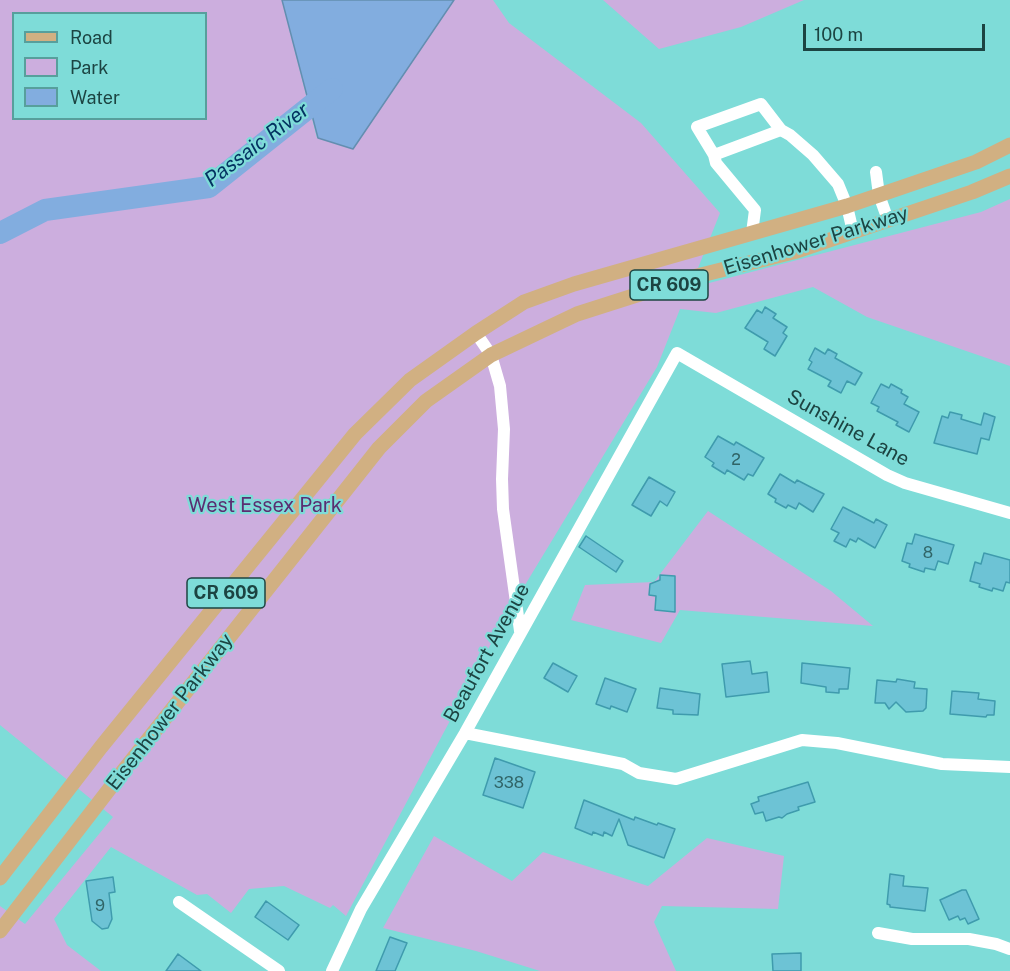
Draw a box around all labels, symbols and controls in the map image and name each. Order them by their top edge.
legend [12,12,207,120]
scale bar [806,12,988,50]
text: 100 m [814,24,863,45]
text: Road [70,27,113,48]
text: Park [70,57,108,78]
text: Water [70,87,120,108]
water label: Passaic River [200,97,314,193]
street label: Eisenhower Parkway [721,201,911,281]
road number: CR 609 [630,270,708,300]
street label: Sunshine Lane [783,384,913,472]
house number: 2 [731,450,741,470]
park label: West Essex Park [188,494,342,518]
house number: 8 [923,543,933,563]
road number: CR 609 [187,578,265,608]
street label: Beaufort Avenue [439,579,535,727]
street label: Eisenhower Parkway [101,629,239,795]
house number: 338 [494,773,524,793]
house number: 9 [95,896,105,916]

